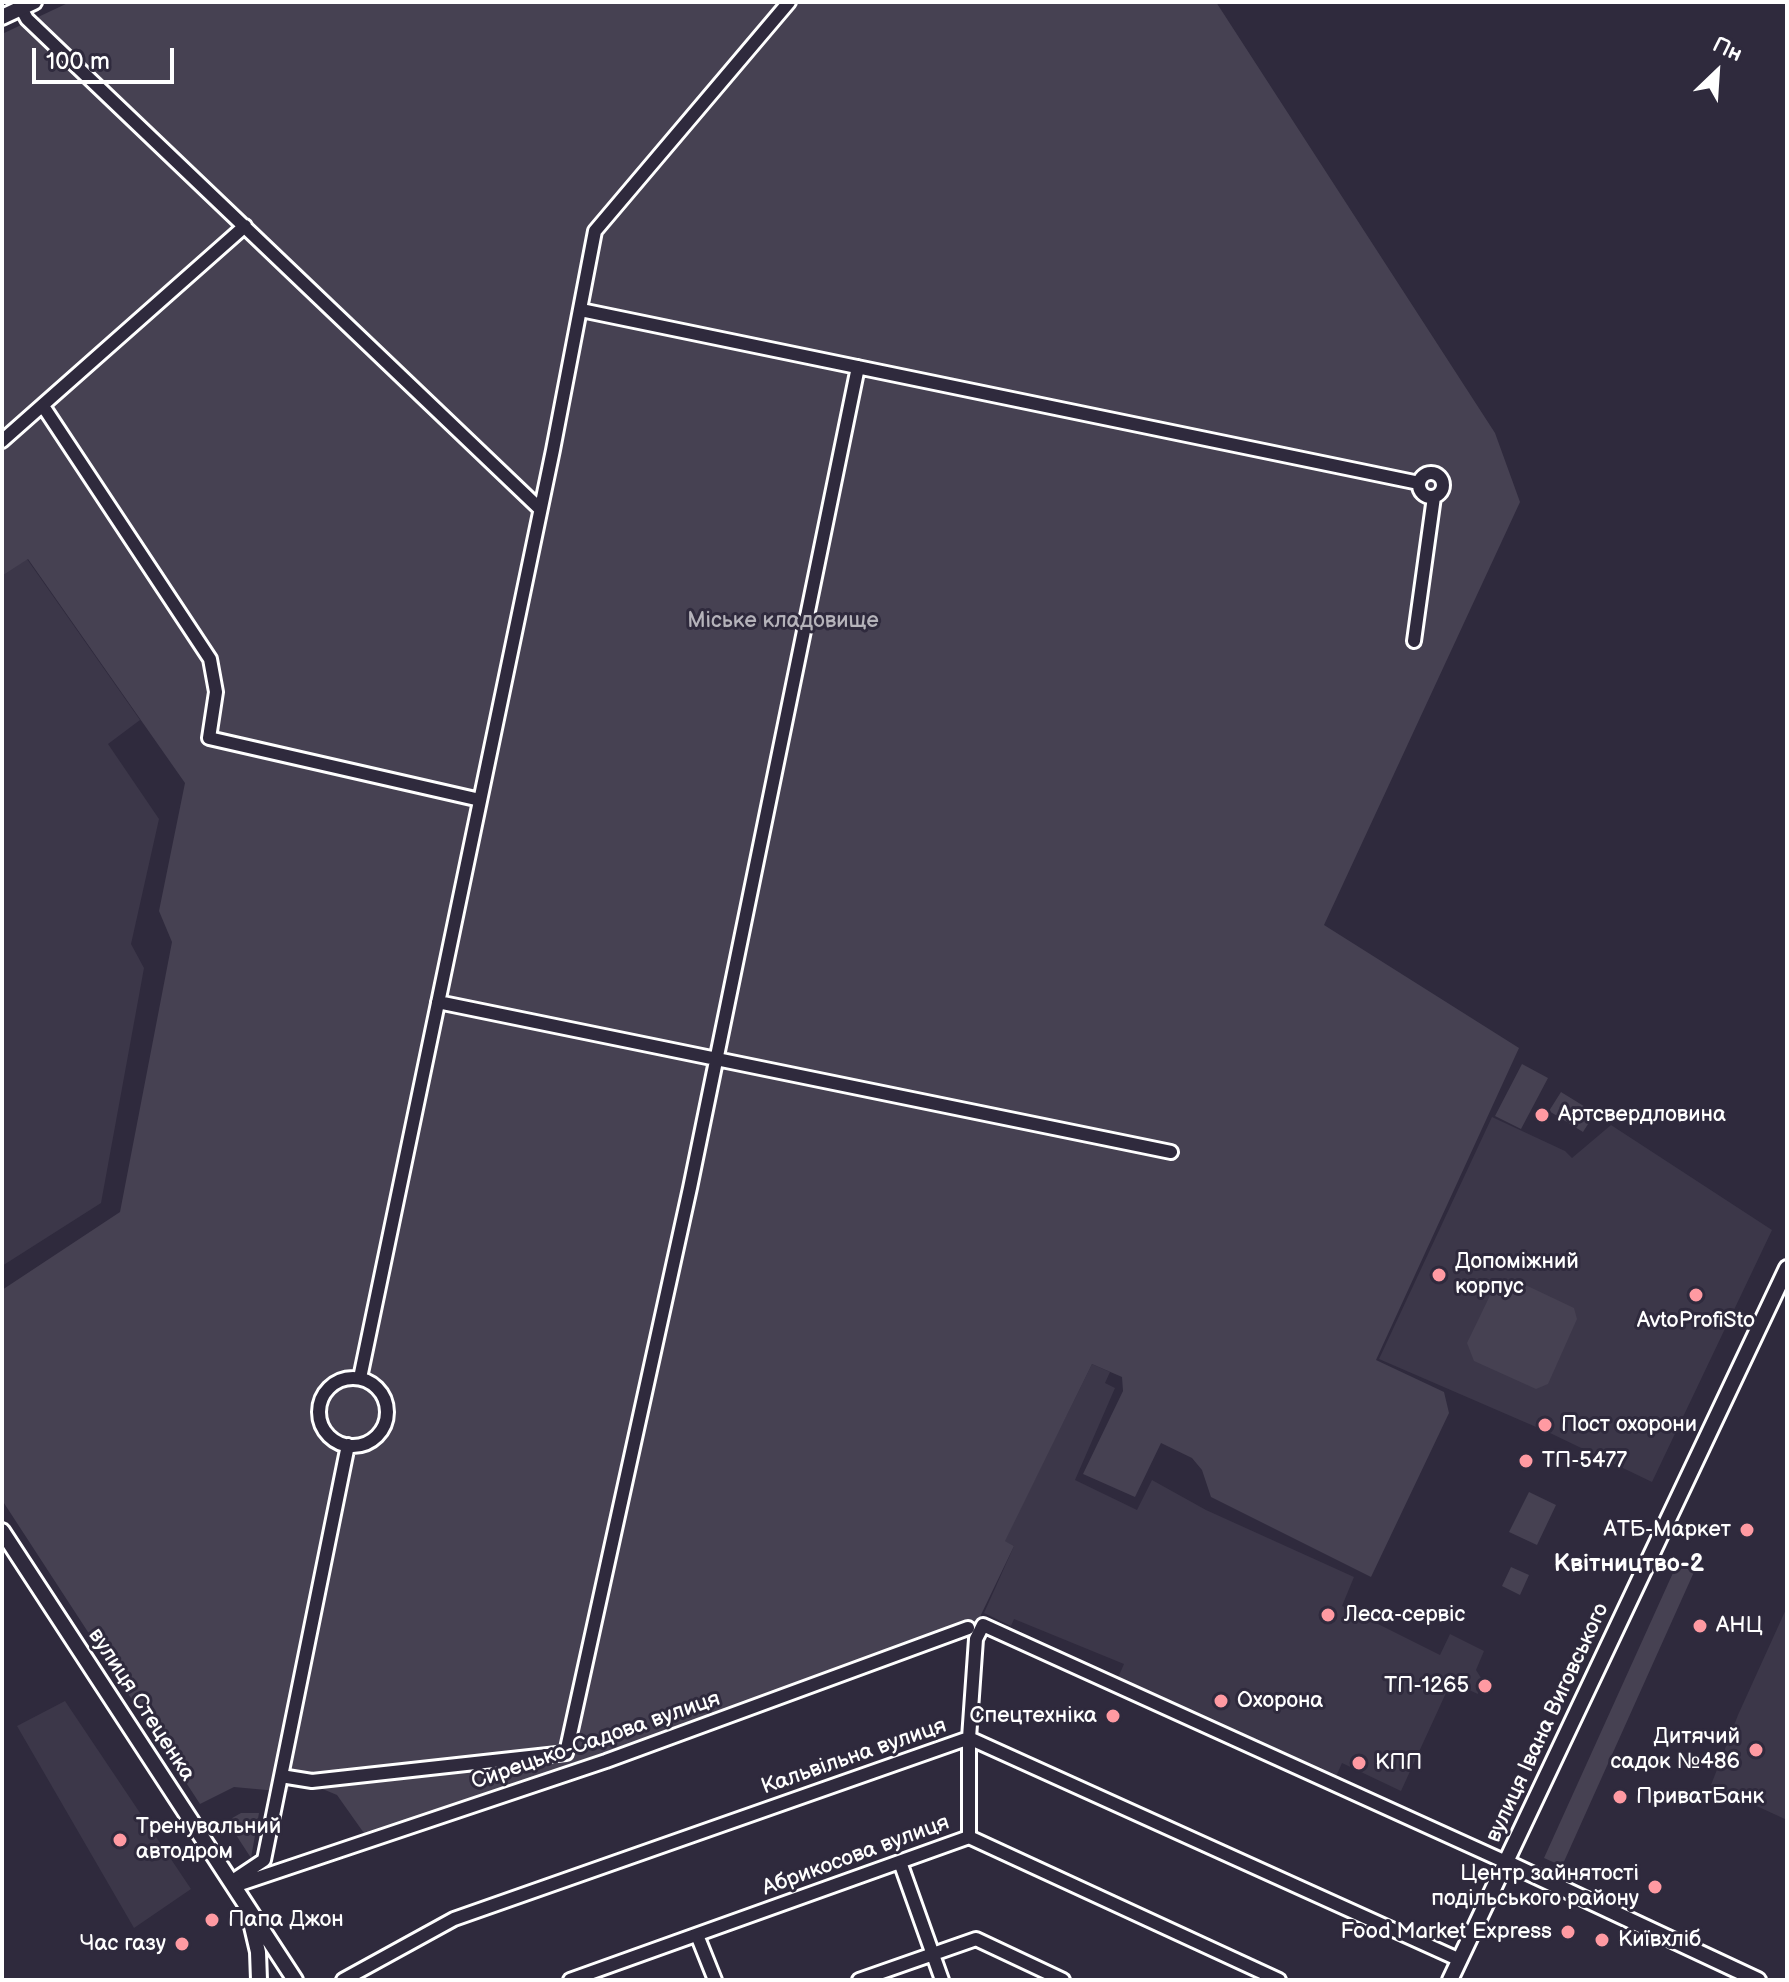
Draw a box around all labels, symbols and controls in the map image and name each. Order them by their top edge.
text: Пн [1708,31,1746,68]
scale bar [36,32,178,82]
north arrow [1677,32,1757,112]
text: 100 m [46,47,110,76]
park label: Міське кладовище [687,608,879,634]
place label: Артсвердловина [1558,1102,1726,1128]
marker: Артсвердловина [1533,1106,1551,1124]
place label: Допоміжний корпус [1455,1249,1579,1300]
marker: Допоміжний корпус [1430,1266,1448,1284]
marker: AvtoProfiSto [1687,1286,1705,1304]
place label: AvtoProfiSto [1637,1308,1755,1334]
place label: Пост охорони [1561,1412,1697,1438]
marker: Пост охорони [1536,1416,1554,1434]
place label: ТП-5477 [1542,1448,1627,1474]
marker: ТП-5477 [1517,1452,1535,1470]
place label: АТБ-Маркет [1604,1517,1731,1543]
marker: АТБ-Маркет [1738,1521,1756,1539]
district label: Квітництво-2 [1554,1551,1704,1579]
street label: вулиця Івана Виговського [1481,1599,1615,1847]
place label: Леса-сервіс [1344,1602,1465,1628]
marker: Леса-сервіс [1319,1606,1337,1624]
place label: АНЦ [1716,1613,1763,1639]
marker: АНЦ [1691,1617,1709,1635]
street label: вулиця Стеценка [82,1624,200,1786]
place label: ТП-1265 [1384,1673,1469,1699]
marker: ТП-1265 [1476,1677,1494,1695]
street label: Сирецько-Садова вулиця [468,1686,724,1796]
place label: Охорона [1237,1688,1323,1714]
marker: Охорона [1212,1692,1230,1710]
place label: Спецтехніка [970,1703,1097,1729]
marker: Спецтехніка [1104,1707,1122,1725]
street label: Кальвільна вулиця [758,1713,950,1801]
place label: Дитячий садок №486 [1610,1724,1740,1776]
marker: Дитячий садок №486 [1747,1741,1765,1759]
place label: КПП [1375,1750,1422,1776]
marker: КПП [1350,1754,1368,1772]
place label: ПриватБанк [1636,1784,1764,1810]
marker: ПриватБанк [1611,1788,1629,1806]
street label: Абрикосова вулиця [759,1810,953,1902]
place label: Тренувальний автодром [136,1814,281,1866]
marker: Тренувальний автодром [111,1831,129,1849]
place label: Центр зайнятості подільського району [1431,1861,1639,1912]
marker: Центр зайнятості подільського району [1646,1878,1664,1896]
place label: Папа Джон [228,1907,344,1933]
marker: Папа Джон [203,1911,221,1929]
place label: Food Market Express [1341,1919,1552,1945]
marker: Food Market Express [1559,1923,1577,1941]
place label: Київхліб [1618,1927,1701,1953]
place label: Час газу [80,1931,166,1957]
marker: Київхліб [1593,1931,1611,1949]
marker: Час газу [173,1935,191,1953]

